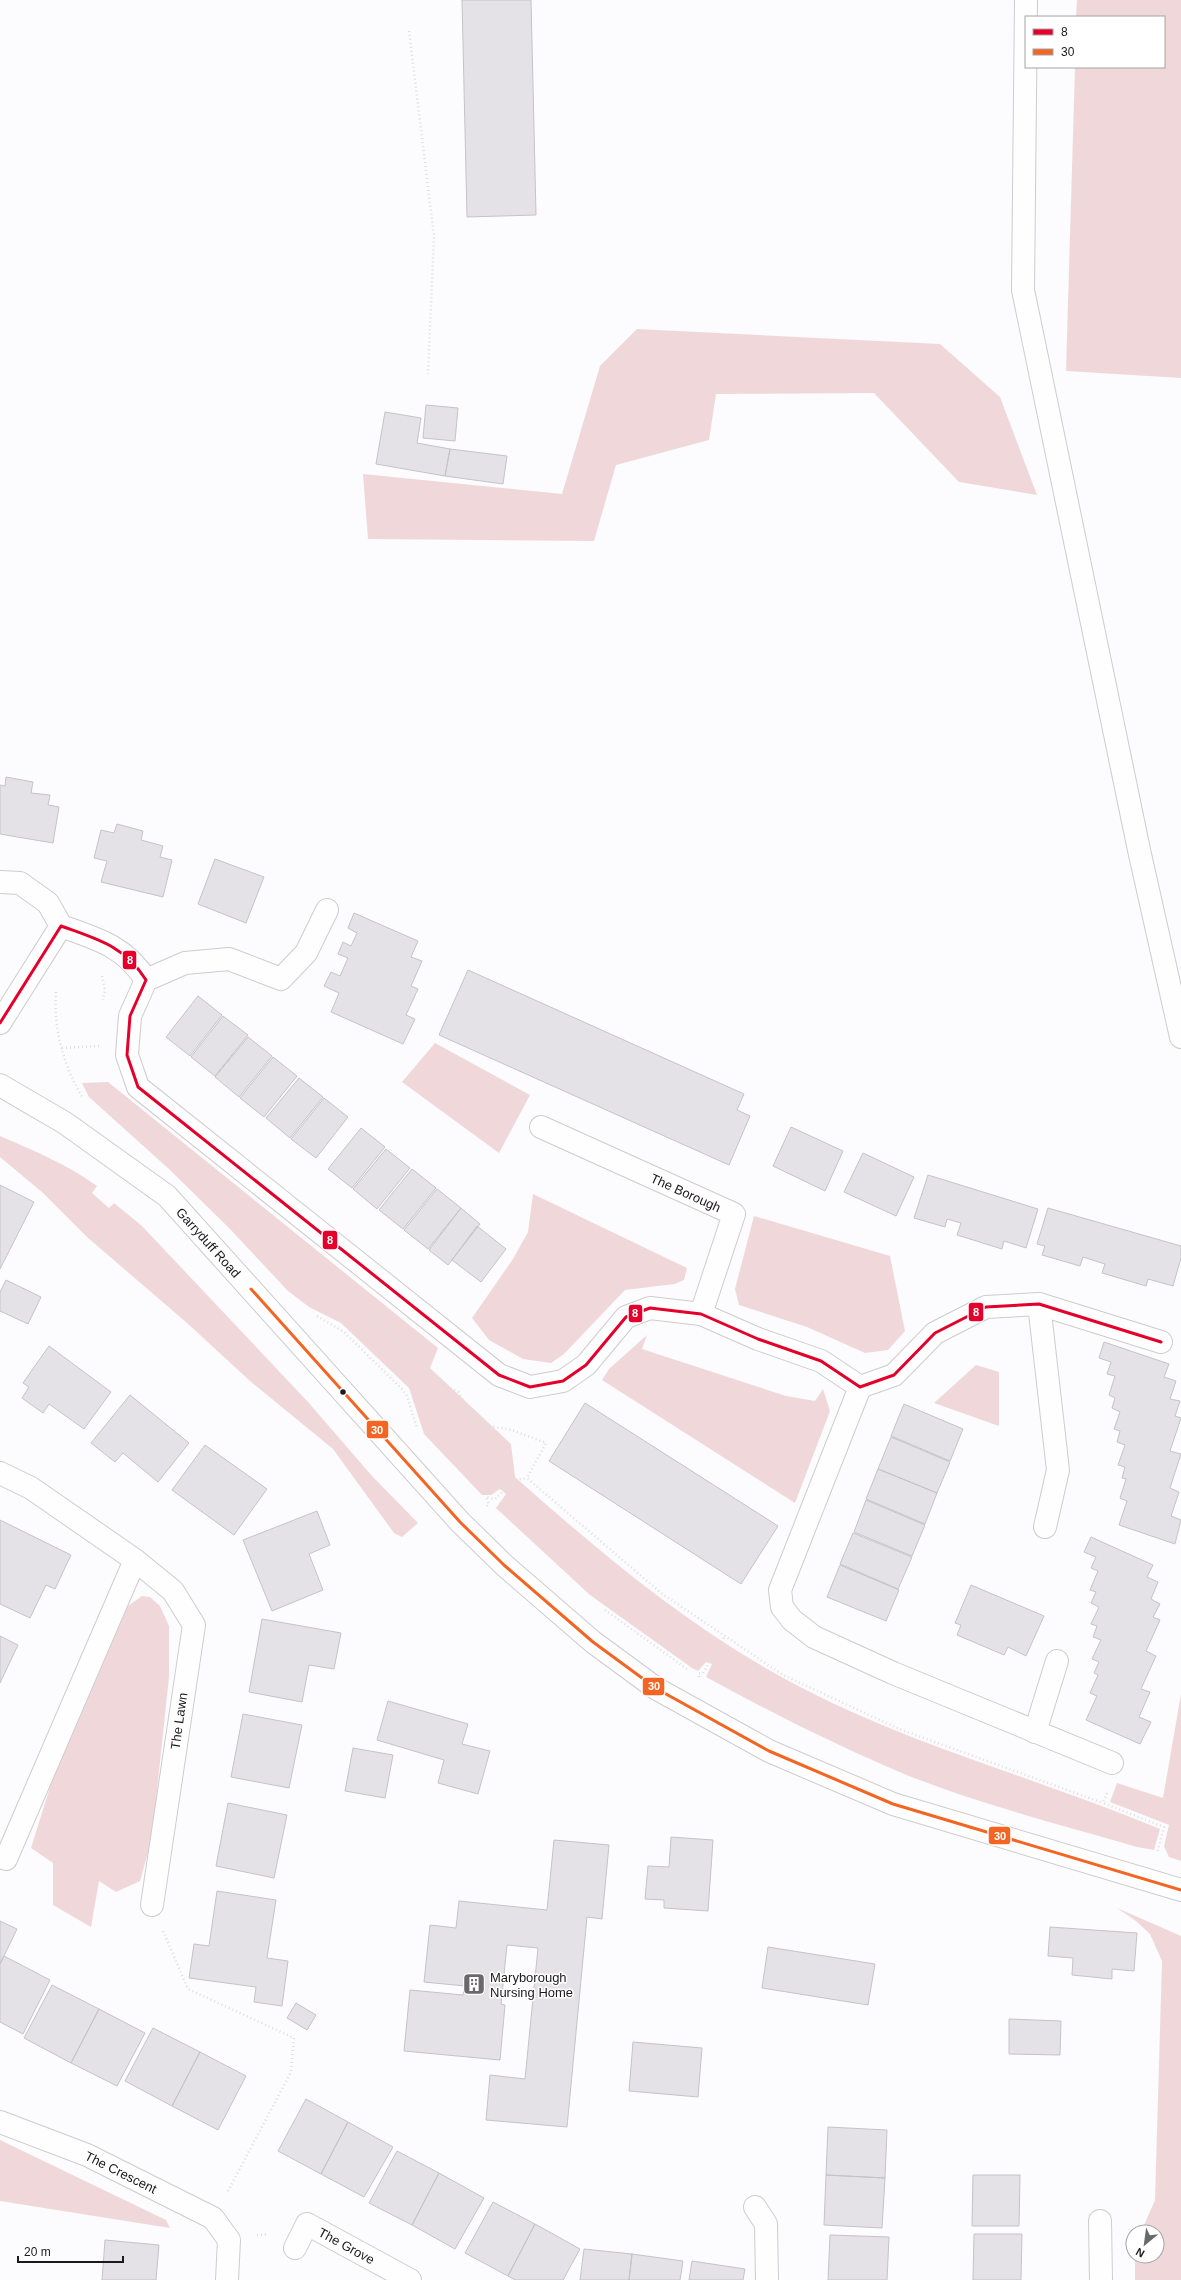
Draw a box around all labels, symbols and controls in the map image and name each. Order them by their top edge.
legend [1025,16,1165,68]
text: 8 [1061,25,1068,39]
text: 30 [1061,45,1075,59]
line badge: 8 [122,950,137,970]
text: 8 [127,954,133,966]
street label: The Borough [649,1170,723,1215]
street label: Garryduff Road [173,1204,244,1280]
line badge: 8 [322,1230,338,1250]
text: 8 [327,1234,333,1246]
line badge: 8 [968,1302,984,1322]
line badge: 8 [628,1304,643,1323]
text: 8 [973,1306,979,1318]
text: 8 [632,1307,638,1319]
unlabelled marker [338,1387,348,1397]
line badge: 30 [366,1420,389,1439]
text: 30 [371,1424,383,1436]
line badge: 30 [642,1677,665,1696]
text: 30 [648,1680,660,1692]
street label: The Lawn [168,1692,190,1750]
line badge: 30 [988,1826,1011,1845]
text: 30 [994,1830,1006,1842]
place label: Maryborough Nursing Home [490,1970,573,2000]
building icon: Maryborough Nursing Home [461,1971,487,1997]
street label: The Crescent [83,2148,160,2196]
street label: The Grove [316,2224,377,2267]
north arrow [1125,2224,1165,2264]
scale bar [18,2238,123,2264]
text: 20 m [24,2245,51,2259]
text: N [1134,2246,1147,2260]

